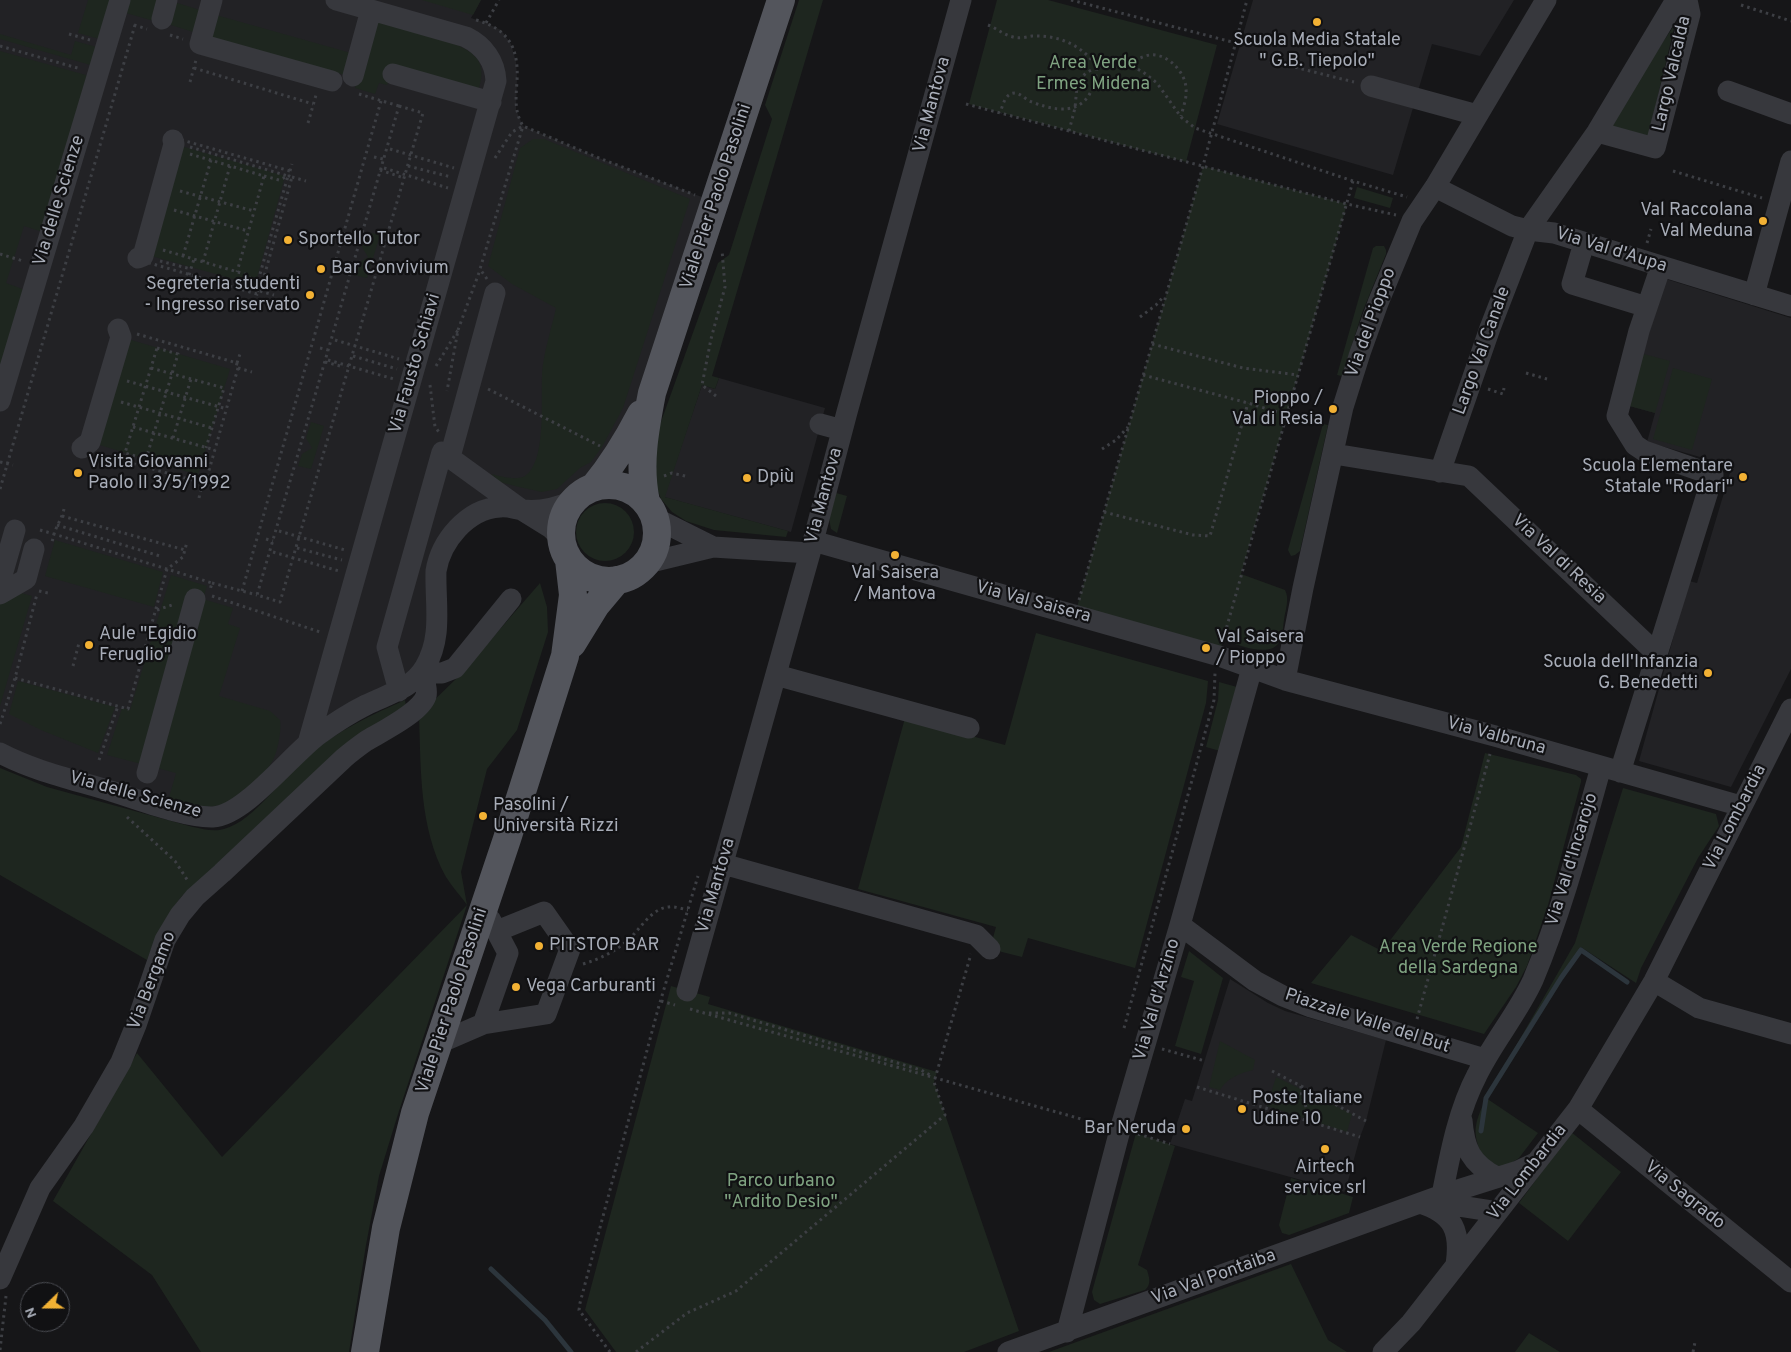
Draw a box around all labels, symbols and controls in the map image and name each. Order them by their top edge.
street label: Largo Valcalda [1649,14,1697,134]
marker: Scuola Media Statale " G.B. Tiepolo" [1311,16,1323,28]
place label: Scuola Media Statale " G.B. Tiepolo" [1233,30,1401,72]
park label: Area Verde Ermes Midena [1036,53,1150,96]
street label: Via Mantova [910,55,956,155]
street label: Viale Pier Paolo Pasolini [677,101,757,293]
street label: Via delle Scienze [30,133,90,269]
place label: Val Raccolana Val Meduna [1640,200,1753,242]
marker: Val Raccolana Val Meduna [1757,215,1769,227]
street label: Via Val d'Aupa [1553,224,1669,278]
place label: Sportello Tutor [298,229,420,251]
marker: Sportello Tutor [282,234,294,246]
place label: Bar Convivium [331,258,449,280]
marker: Bar Convivium [315,263,327,275]
street label: Via del Pioppo [1342,265,1402,381]
place label: Segreteria studenti - Ingresso riservato [144,274,300,316]
street label: Largo Val Canale [1450,284,1516,418]
marker: Segreteria studenti - Ingresso riservato [304,289,316,301]
street label: Via Fausto Schiavi [386,291,446,437]
place label: Pioppo / Val di Resia [1232,388,1323,430]
marker: Pioppo / Val di Resia [1327,403,1339,415]
street label: Via Mantova [802,446,848,546]
place label: Visita Giovanni Paolo II 3/5/1992 [88,452,230,494]
place label: Scuola Elementare Statale "Rodari" [1582,456,1733,498]
marker: Visita Giovanni Paolo II 3/5/1992 [72,467,84,479]
place label: Dpiù [757,467,794,489]
marker: Scuola Elementare Statale "Rodari" [1737,471,1749,483]
marker: Dpiù [741,472,753,484]
street label: Via Val di Resia [1506,511,1610,609]
marker: Val Saisera / Mantova [889,549,901,561]
place label: Val Saisera / Mantova [851,563,939,606]
street label: Via Val Saisera [973,577,1093,629]
place label: Aule "Egidio Feruglio" [99,624,197,666]
place label: Val Saisera / Pioppo [1216,627,1304,670]
marker: Aule "Egidio Feruglio" [83,639,95,651]
marker: Val Saisera / Pioppo [1200,642,1212,654]
place label: Scuola dell'Infanzia G. Benedetti [1543,652,1698,694]
marker: Scuola dell'Infanzia G. Benedetti [1702,667,1714,679]
street label: Via Valbruna [1444,713,1548,761]
street label: Via Lombardia [1700,761,1772,875]
street label: Via delle Scienze [67,768,203,824]
street label: Via Val d'Incarojo [1542,791,1604,929]
place label: Pasolini / Università Rizzi [493,795,619,838]
marker: Pasolini / Università Rizzi [477,810,489,822]
street label: Via Mantova [693,836,741,936]
street label: Viale Pier Paolo Pasolini [413,905,493,1097]
street label: Via Bergamo [124,929,182,1033]
place label: PITSTOP BAR [549,935,660,957]
street label: Via Val d'Arzino [1130,936,1186,1064]
park label: Area Verde Regione della Sardegna [1379,937,1537,980]
marker: PITSTOP BAR [533,940,545,952]
place label: Vega Carburanti [526,976,656,998]
marker: Vega Carburanti [510,981,522,993]
street label: Piazzale Valle del But [1282,985,1452,1059]
place label: Poste Italiane Udine 10 [1252,1088,1362,1130]
marker: Poste Italiane Udine 10 [1236,1103,1248,1115]
place label: Bar Neruda [1084,1118,1176,1140]
street label: Via Lombardia [1484,1121,1572,1225]
marker: Bar Neruda [1180,1123,1192,1135]
marker: Airtech service srl [1319,1143,1331,1155]
place label: Airtech service srl [1284,1157,1366,1200]
street label: Via Sagrado [1639,1157,1729,1235]
park label: Parco urbano "Ardito Desio" [724,1171,838,1214]
street label: Via Val Pontaiba [1149,1246,1279,1310]
north arrow [20,1282,70,1332]
text: N [22,1305,41,1320]

